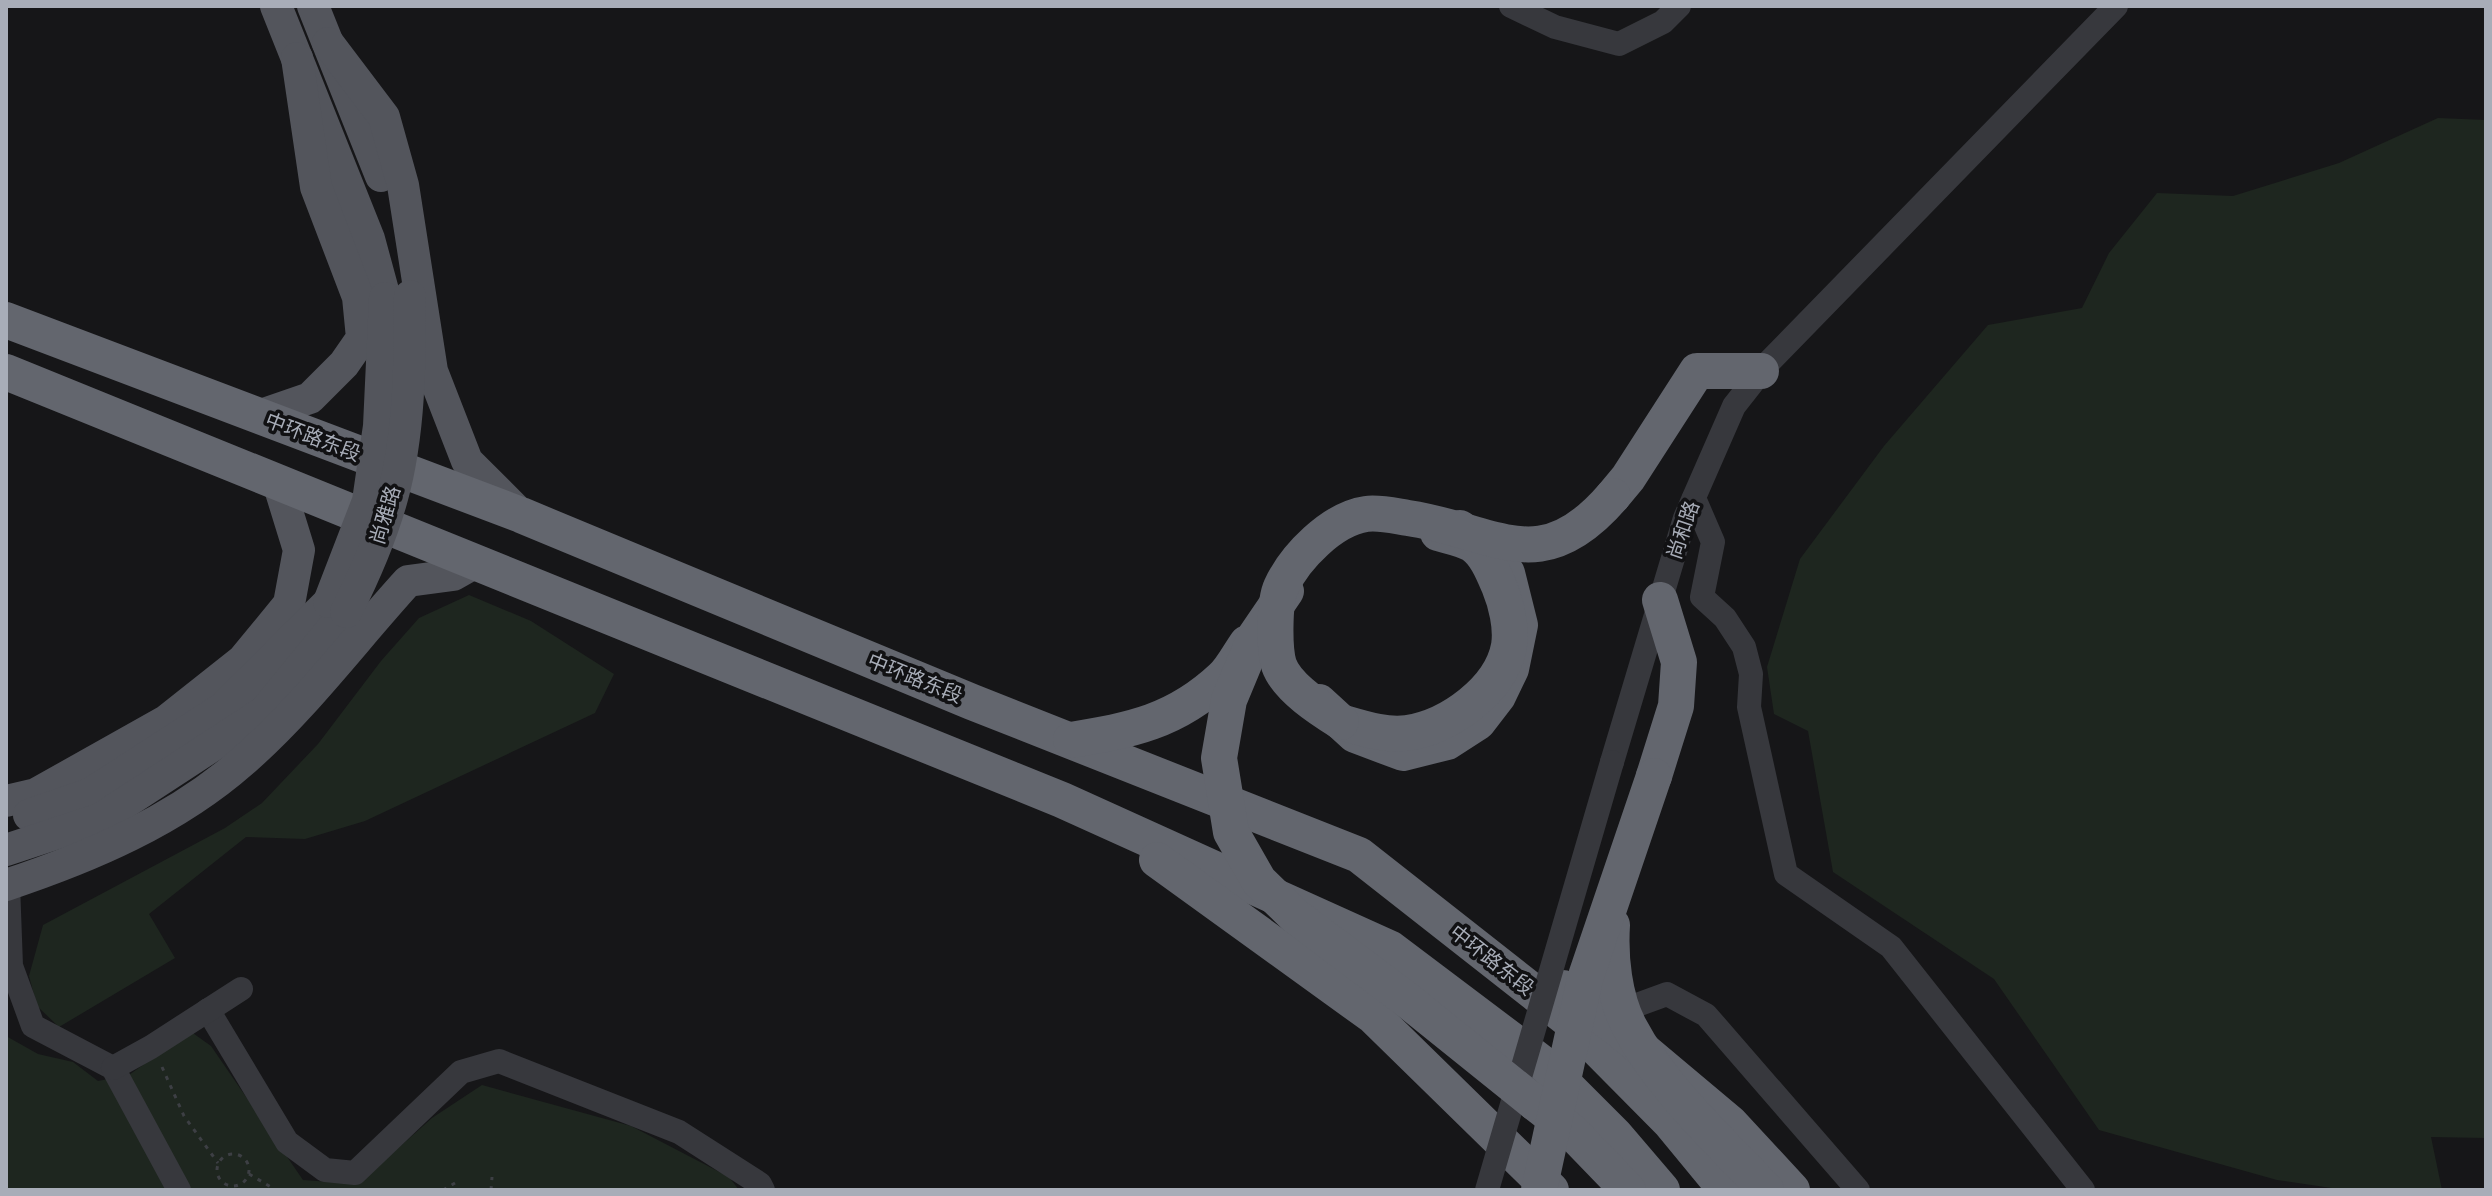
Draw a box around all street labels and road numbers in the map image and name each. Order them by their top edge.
street label: 中环路东段 [262,406,365,467]
street label: 尚雅路 [363,482,406,547]
street label: 尚和路 [1660,497,1705,563]
street label: 中环路东段 [864,646,967,709]
street label: 中环路东段 [1445,918,1540,1001]

